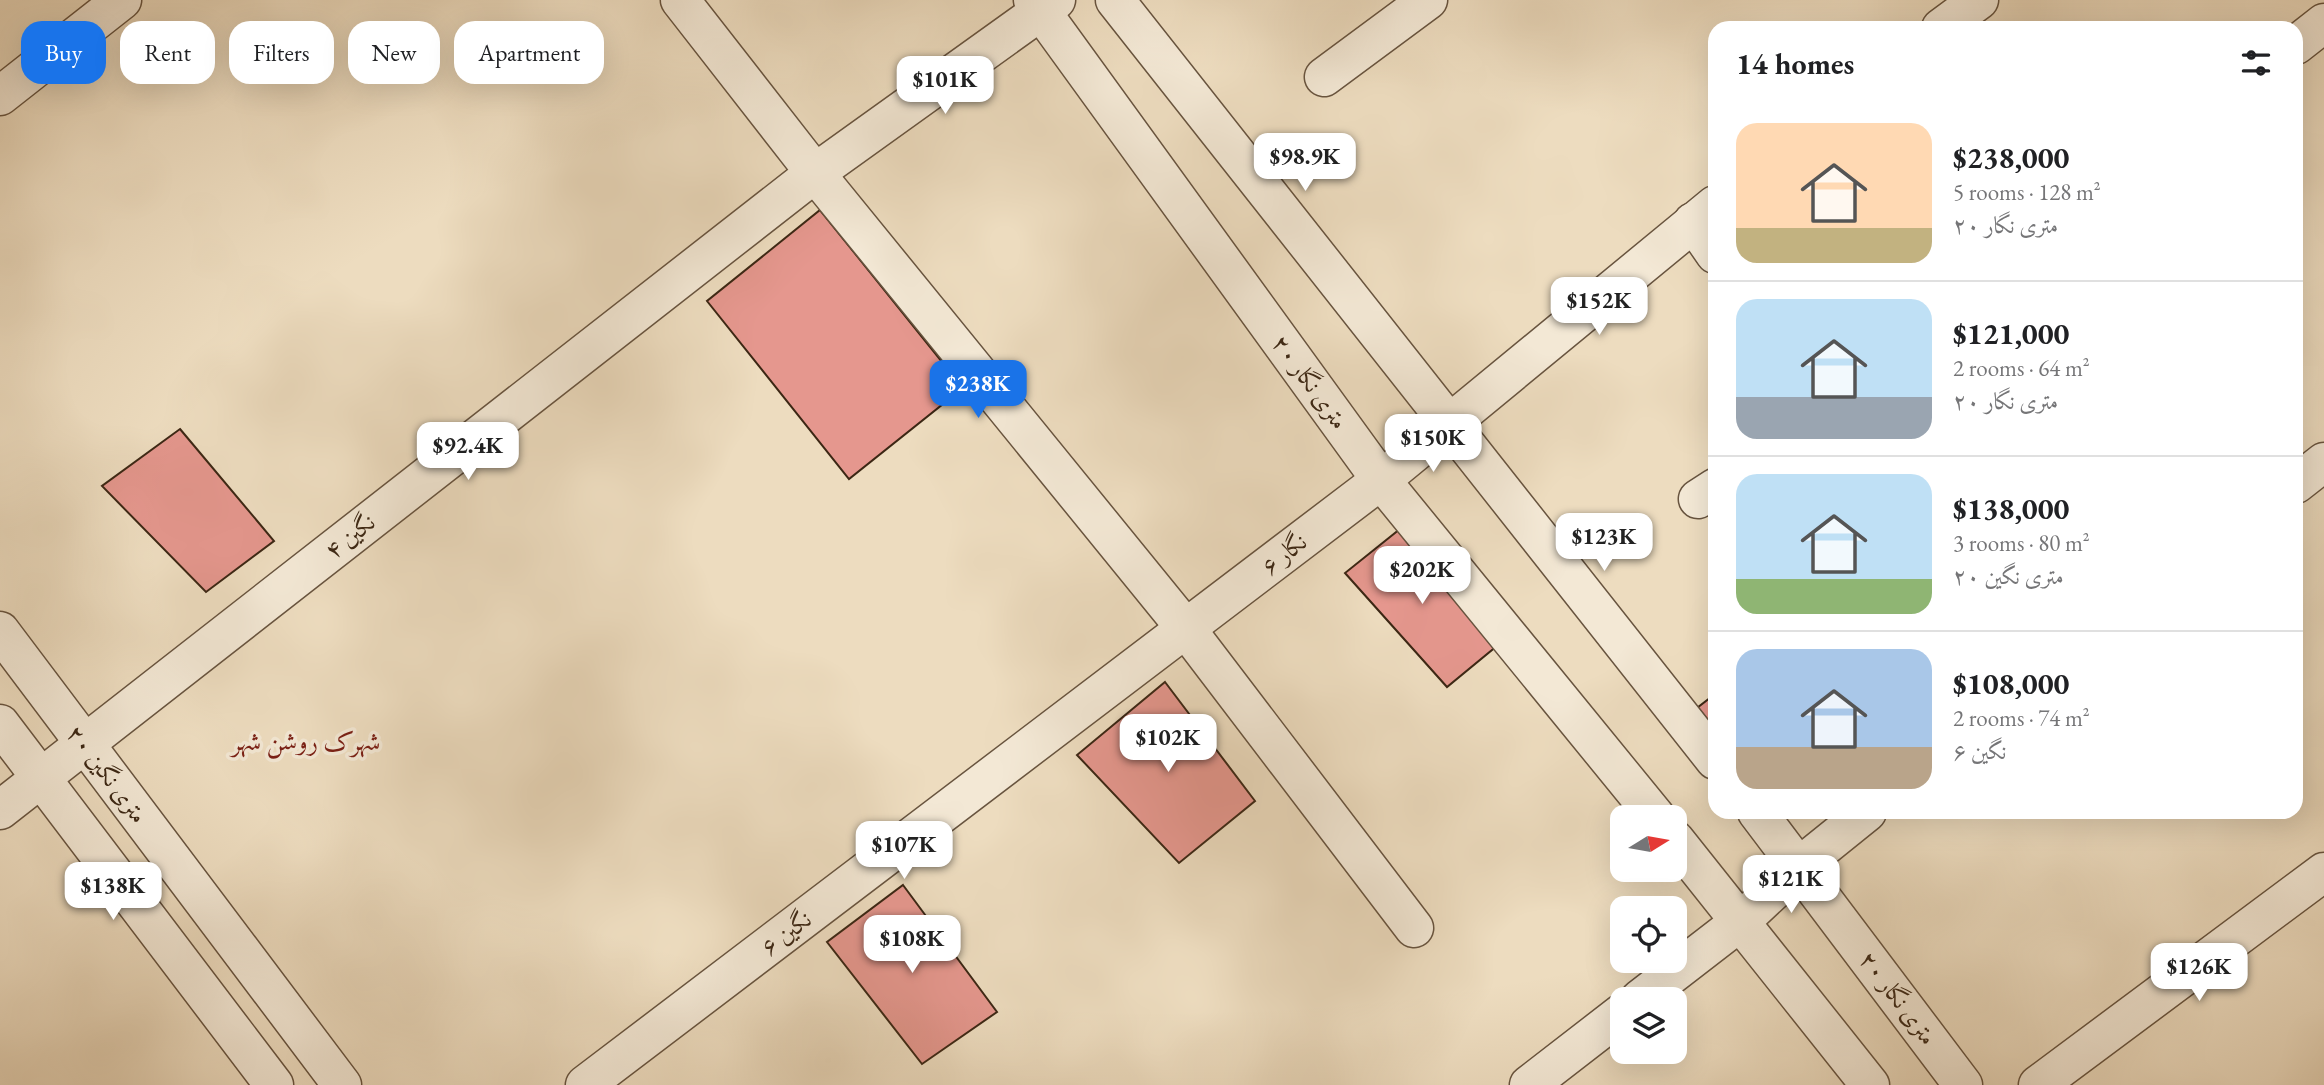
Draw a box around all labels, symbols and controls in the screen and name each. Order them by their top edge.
chip: Buy [21,21,106,84]
chip: Rent [120,21,215,84]
chip: Filters [229,21,334,84]
chip: New [348,21,440,84]
chip: Apartment [454,21,604,84]
text: 14 homes [1736,44,1854,83]
icon: filters [2237,44,2275,82]
pin: $101K [896,57,994,116]
text: $101K [913,64,977,94]
pin: $98.9K [1248,134,1362,193]
text: $238,000 [1953,138,2069,177]
text: $98.9K [1270,141,1340,171]
icon: home [1792,151,1876,235]
text: 5 rooms · 128 m² [1953,177,2101,207]
text: ۲۰ متری نگار [1953,210,2058,240]
pin: $152K [1550,278,1648,337]
text: $152K [1567,285,1631,315]
text: $121,000 [1953,314,2069,353]
icon: home [1792,327,1876,411]
street label: ۲۰ متری نگار [1266,328,1355,435]
text: 2 rooms · 64 m² [1953,353,2090,383]
pin: $238K [929,360,1027,420]
text: $238K [946,368,1010,398]
text: ۲۰ متری نگار [1953,386,2058,416]
pin: $150K [1384,414,1482,474]
pin: $92.4K [411,422,525,482]
text: $150K [1401,422,1465,452]
text: $92.4K [433,430,503,460]
text: $138,000 [1953,489,2069,528]
icon: home [1792,502,1876,586]
street label: نگین ۴ [318,506,381,565]
pin: $123K [1555,514,1653,573]
text: $123K [1572,521,1636,551]
street label: نگار ۶ [1254,526,1313,581]
text: 3 rooms · 80 m² [1953,528,2090,558]
pin: $202K [1373,546,1471,606]
text: $202K [1390,554,1454,584]
text: ۲۰ متری نگین [1953,561,2064,591]
text: $108,000 [1953,664,2069,703]
icon: home [1792,677,1876,761]
text: 2 rooms · 74 m² [1953,703,2090,733]
pin: $102K [1119,714,1217,774]
street label: ۲۰ متری نگین [60,718,155,829]
text: $102K [1136,722,1200,752]
district label: شهرک روشن شهر [228,724,381,759]
text: نگین ۶ [1953,736,2006,766]
north arrow [1610,805,1687,882]
map controls [1610,805,1687,1064]
pin: $107K [855,822,953,881]
text: $107K [872,829,936,859]
pin: $121K [1742,856,1840,915]
pin: $138K [64,862,162,922]
text: $121K [1759,863,1823,893]
text: $138K [81,870,145,900]
button: locate [1610,896,1687,973]
street label: نگین ۶ [754,903,817,962]
pin: $108K [863,916,961,975]
text: $108K [880,923,944,953]
pin: $126K [2150,944,2248,1003]
street label: ۲۰ متری نگار [1853,945,1944,1051]
text: $126K [2167,951,2231,981]
button: layers [1610,987,1687,1064]

